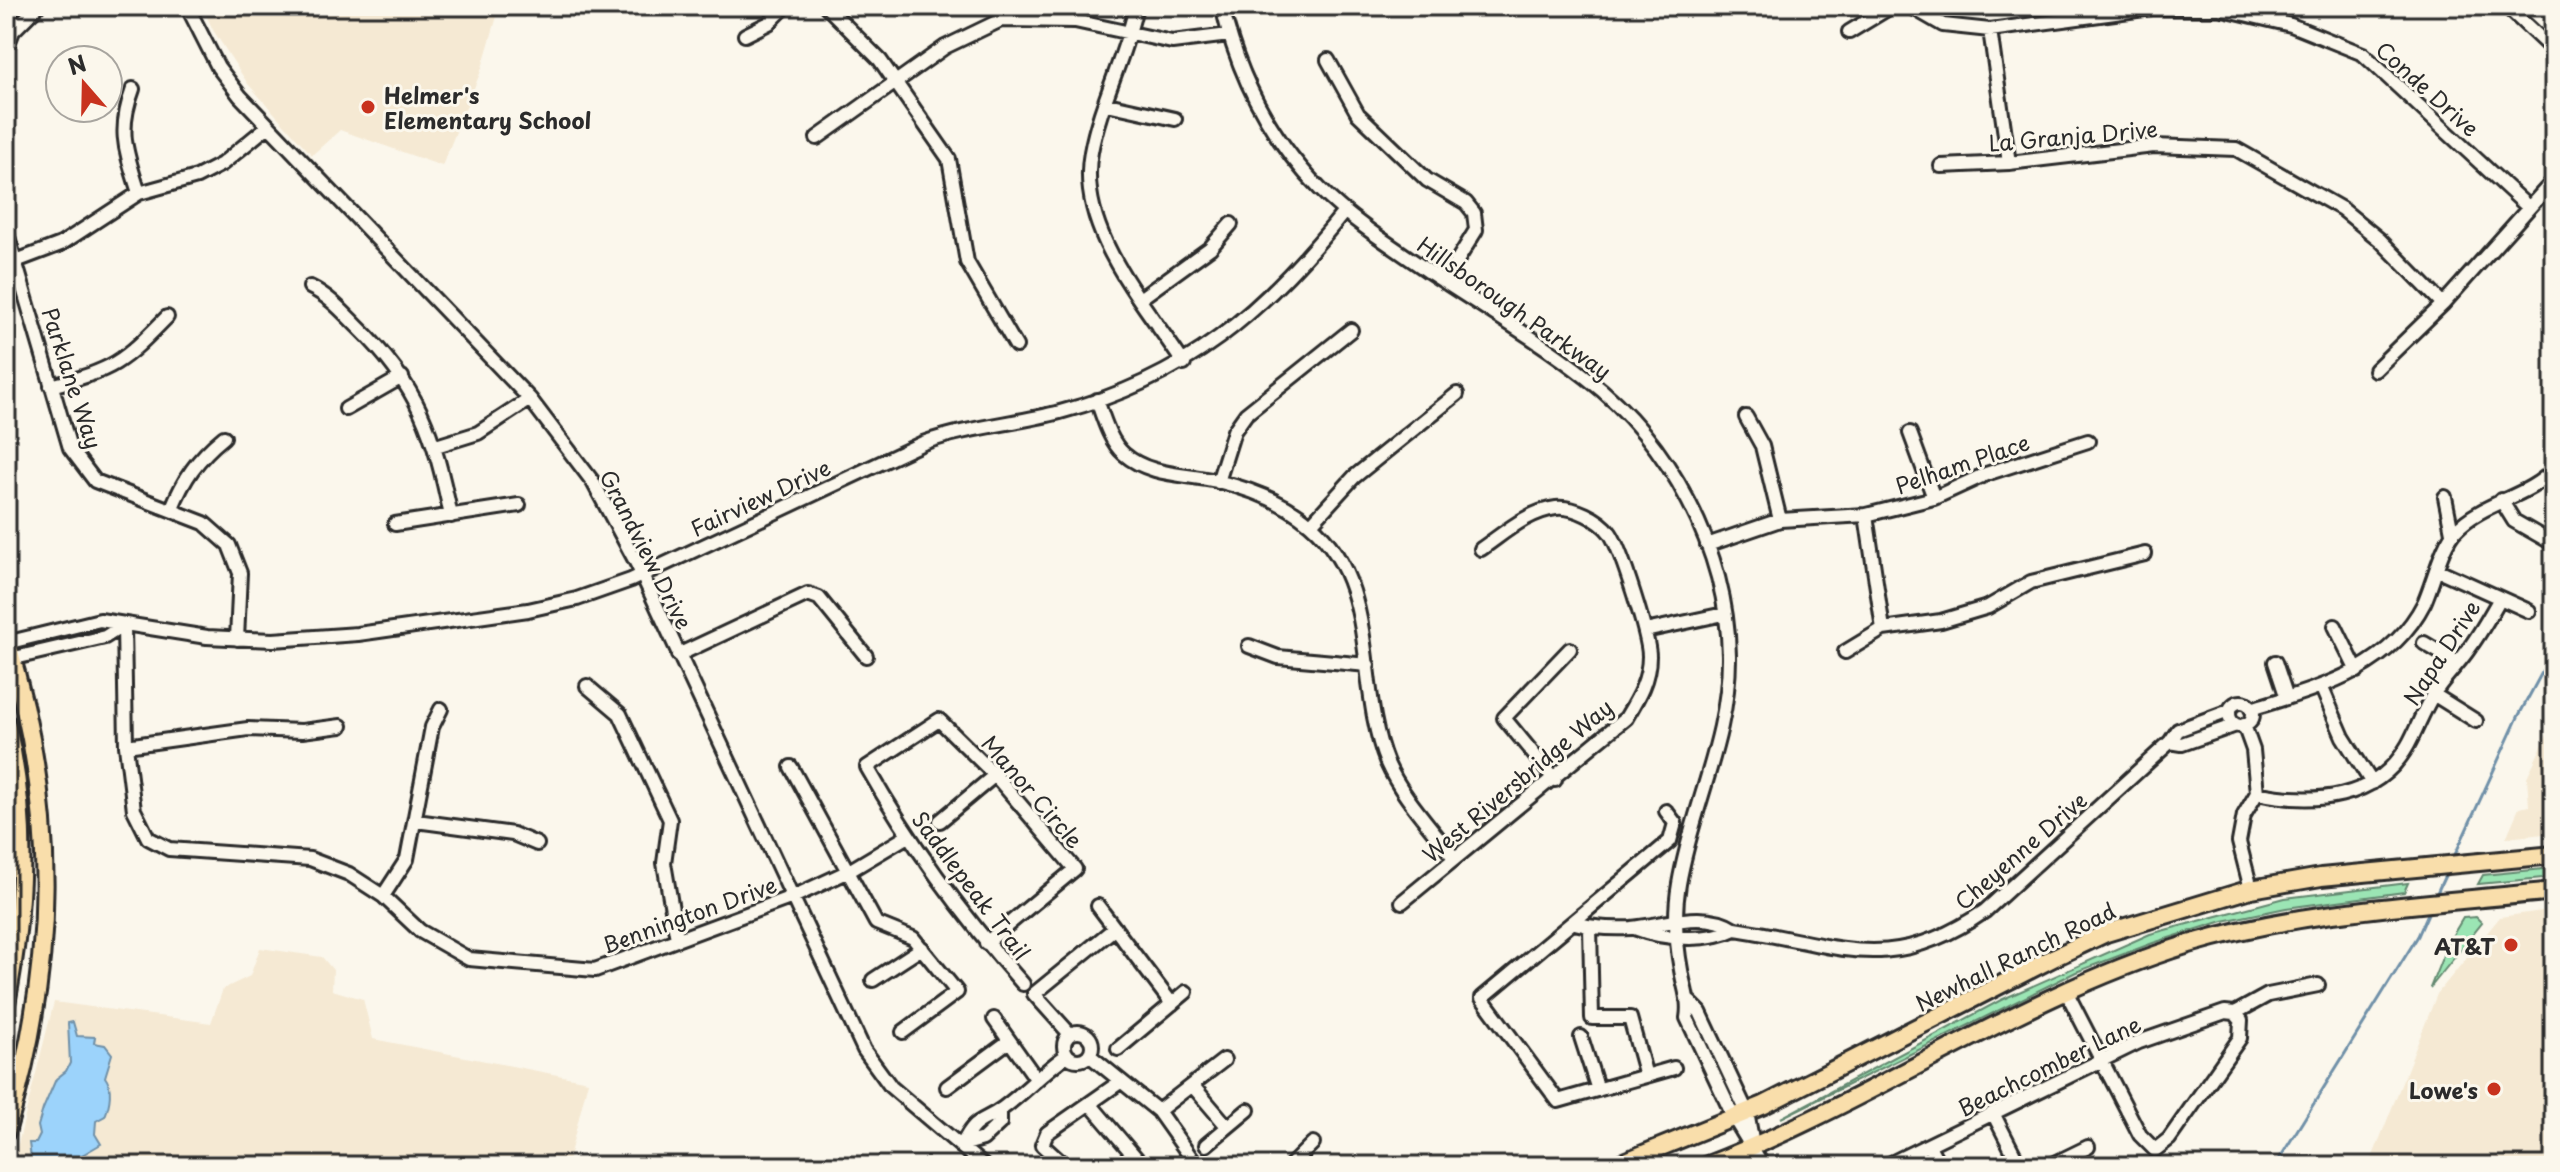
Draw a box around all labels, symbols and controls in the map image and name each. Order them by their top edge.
street label: Conde Drive [2369,33,2487,143]
north arrow [44,44,124,124]
text: N [63,45,90,82]
place label: Helmer's Elementary School [384,78,591,136]
marker: Helmer's Elementary School [359,98,377,116]
street label: La Granja Drive [1987,111,2159,159]
street label: Hillsborough Parkway [1411,227,1619,387]
street label: Parklane Way [35,303,111,453]
street label: Pelham Place [1890,425,2034,501]
street label: Fairview Drive [685,450,835,544]
street label: Grandview Drive [593,464,701,634]
street label: Napa Drive [2395,593,2487,711]
street label: West Riversbridge Way [1415,690,1619,870]
street label: Manor Circle [974,727,1092,855]
street label: Cheyenne Drive [1947,783,2093,917]
street label: Saddlepeak Trail [905,804,1039,966]
street label: Bennington Drive [597,867,781,961]
street label: Newhall Ranch Road [1909,893,2121,1019]
place label: AT&T [2434,929,2495,962]
marker: AT&T [2502,936,2520,954]
street label: Beachcomber Lane [1952,1006,2146,1124]
place label: Lowe's [2409,1073,2478,1106]
marker: Lowe's [2485,1080,2503,1098]

